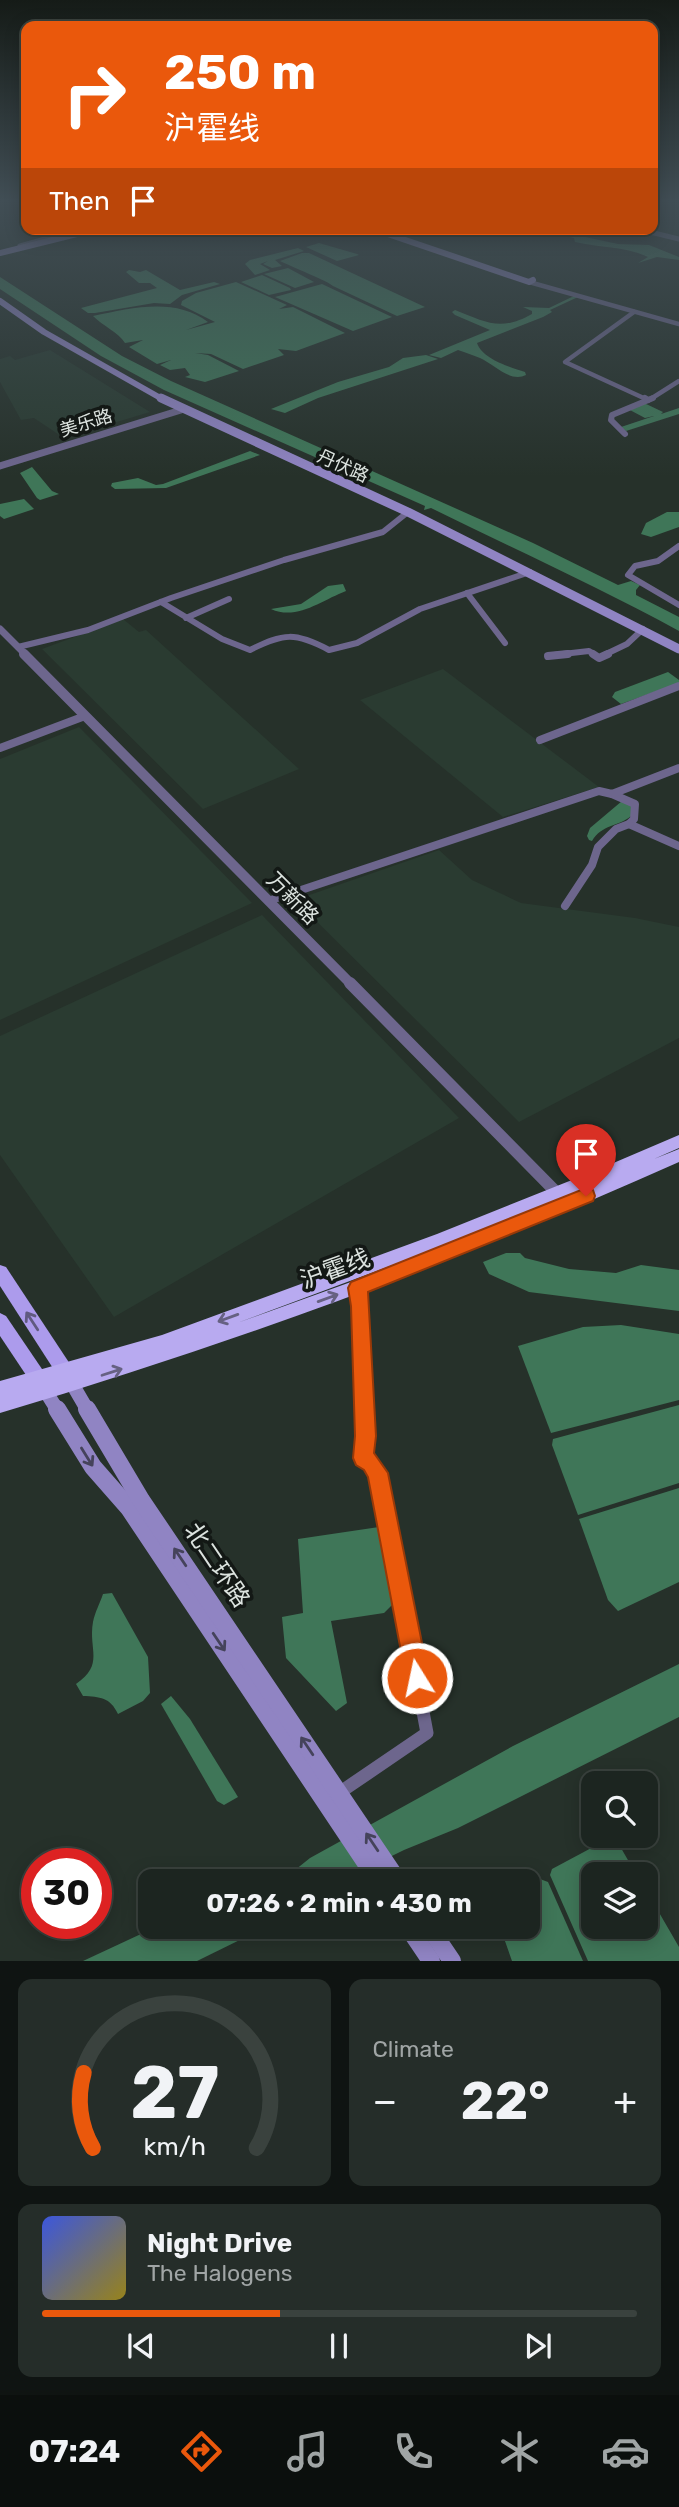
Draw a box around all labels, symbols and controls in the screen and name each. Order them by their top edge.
text: 250 m [164,43,316,101]
icon: right [49,49,140,140]
text: 沪霍线 [164,109,260,147]
icon: arrive [124,182,162,220]
text: Then [49,186,110,217]
street label: 美乐路 [57,405,115,441]
street label: 丹伏路 [314,445,372,487]
street label: 万新路 [262,867,324,929]
pin [556,1124,616,1196]
icon: arrive [567,1135,605,1173]
street label: 沪霍线 [296,1244,374,1294]
one-way arrow [316,1291,338,1303]
one-way arrow [25,1312,39,1332]
one-way arrow [218,1313,240,1325]
one-way arrow [101,1365,123,1377]
one-way arrow [79,1447,94,1466]
street label: 北二环路 [179,1517,255,1613]
one-way arrow [173,1548,187,1567]
one-way arrow [211,1632,226,1651]
position arrow [380,1641,454,1715]
one-way arrow [300,1737,314,1756]
map controls [581,1771,658,1939]
button: search [581,1771,658,1848]
one-way arrow [365,1833,379,1852]
speed limit sign: 30 [21,1848,112,1939]
button: layers [581,1862,658,1939]
text: 07:26 · 2 min · 430 m [206,1888,472,1919]
text: Climate [373,2035,454,2063]
text: 27 [130,2051,219,2137]
text: 22° [461,2070,550,2132]
text: − [373,2078,397,2124]
text: + [613,2078,637,2124]
text: km/h [143,2132,205,2161]
text: Night Drive [147,2228,292,2259]
text: The Halogens [147,2259,293,2287]
icon: previous [122,2327,160,2365]
icon: pause [320,2327,358,2365]
icon: next [519,2327,557,2365]
icon: directions [177,2427,226,2476]
icon: music [283,2427,332,2476]
icon: phone [389,2427,438,2476]
icon: climate [495,2427,544,2476]
icon: car [601,2427,650,2476]
text: 07:24 [29,2432,120,2470]

